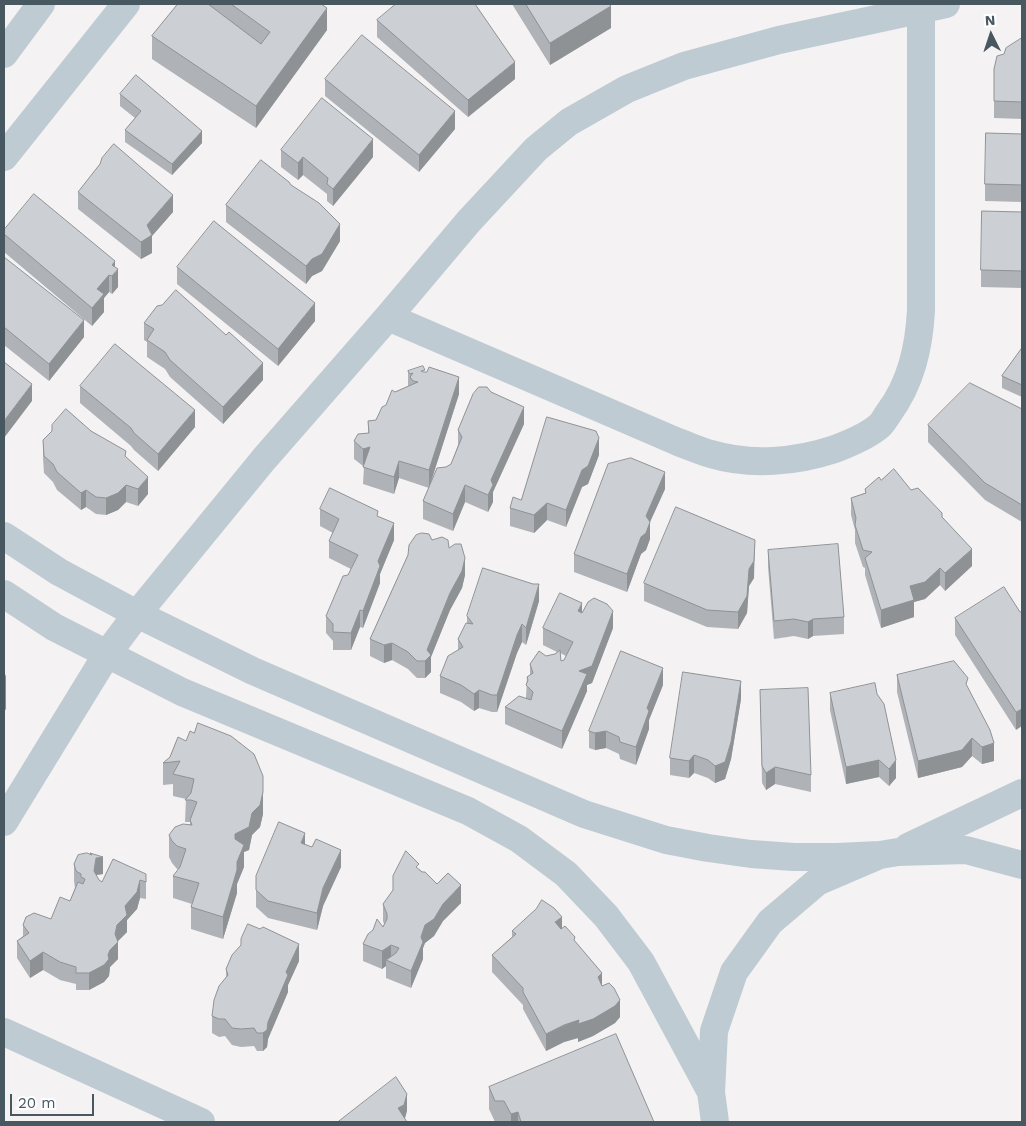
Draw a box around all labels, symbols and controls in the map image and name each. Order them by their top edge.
north arrow [966,10,1016,60]
text: N [984,12,996,28]
scale bar [12,1084,96,1116]
text: 20 m [18,1094,56,1112]

